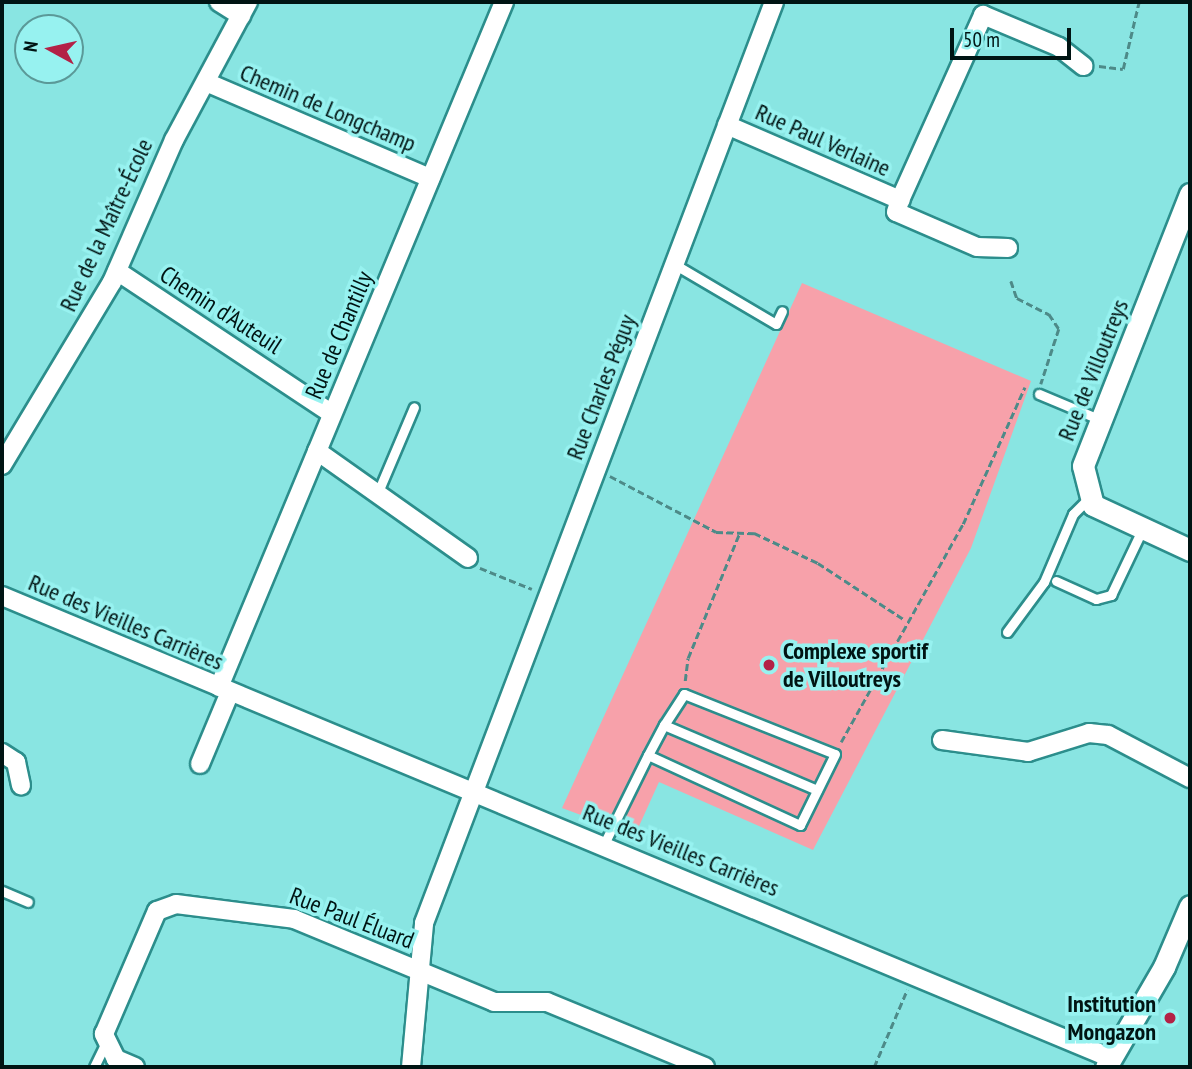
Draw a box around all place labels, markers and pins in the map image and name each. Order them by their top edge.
place label: Complexe sportif de Villoutreys [783,637,928,693]
marker: Complexe sportif de Villoutreys [761,657,777,673]
place label: Institution Mongazon [1067,990,1156,1046]
marker: Institution Mongazon [1162,1010,1178,1026]

